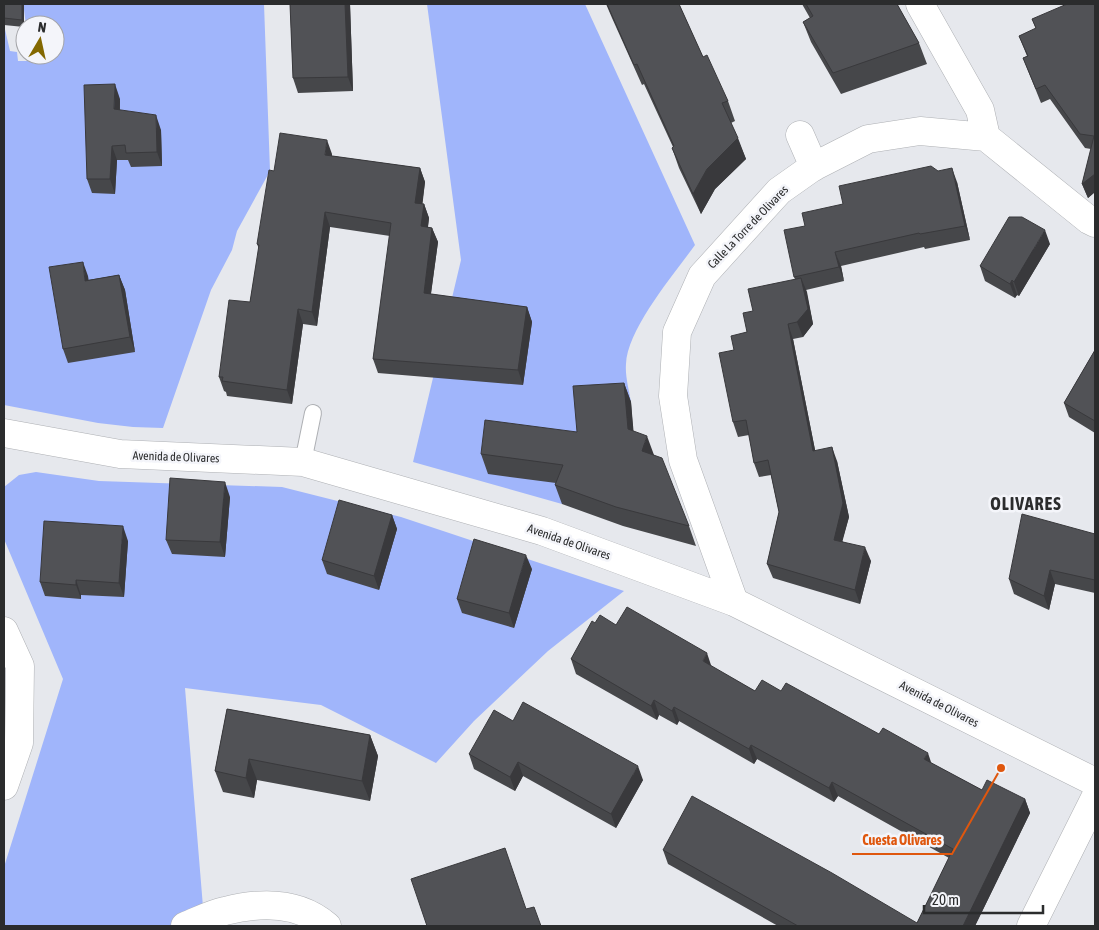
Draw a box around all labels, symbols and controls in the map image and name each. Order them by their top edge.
north arrow [15,15,65,65]
text: N [37,19,47,36]
street label: Calle La Torre de Olivares [705,183,791,271]
street label: Avenida de Olivares [132,448,220,466]
district label: OLIVARES [990,493,1062,514]
street label: Avenida de Olivares [526,521,612,563]
street label: Avenida de Olivares [897,678,981,730]
callout: Cuesta Olivares [852,825,952,854]
text: Cuesta Olivares [862,832,942,848]
scale bar [924,882,1043,914]
text: 20 m [932,891,959,908]

